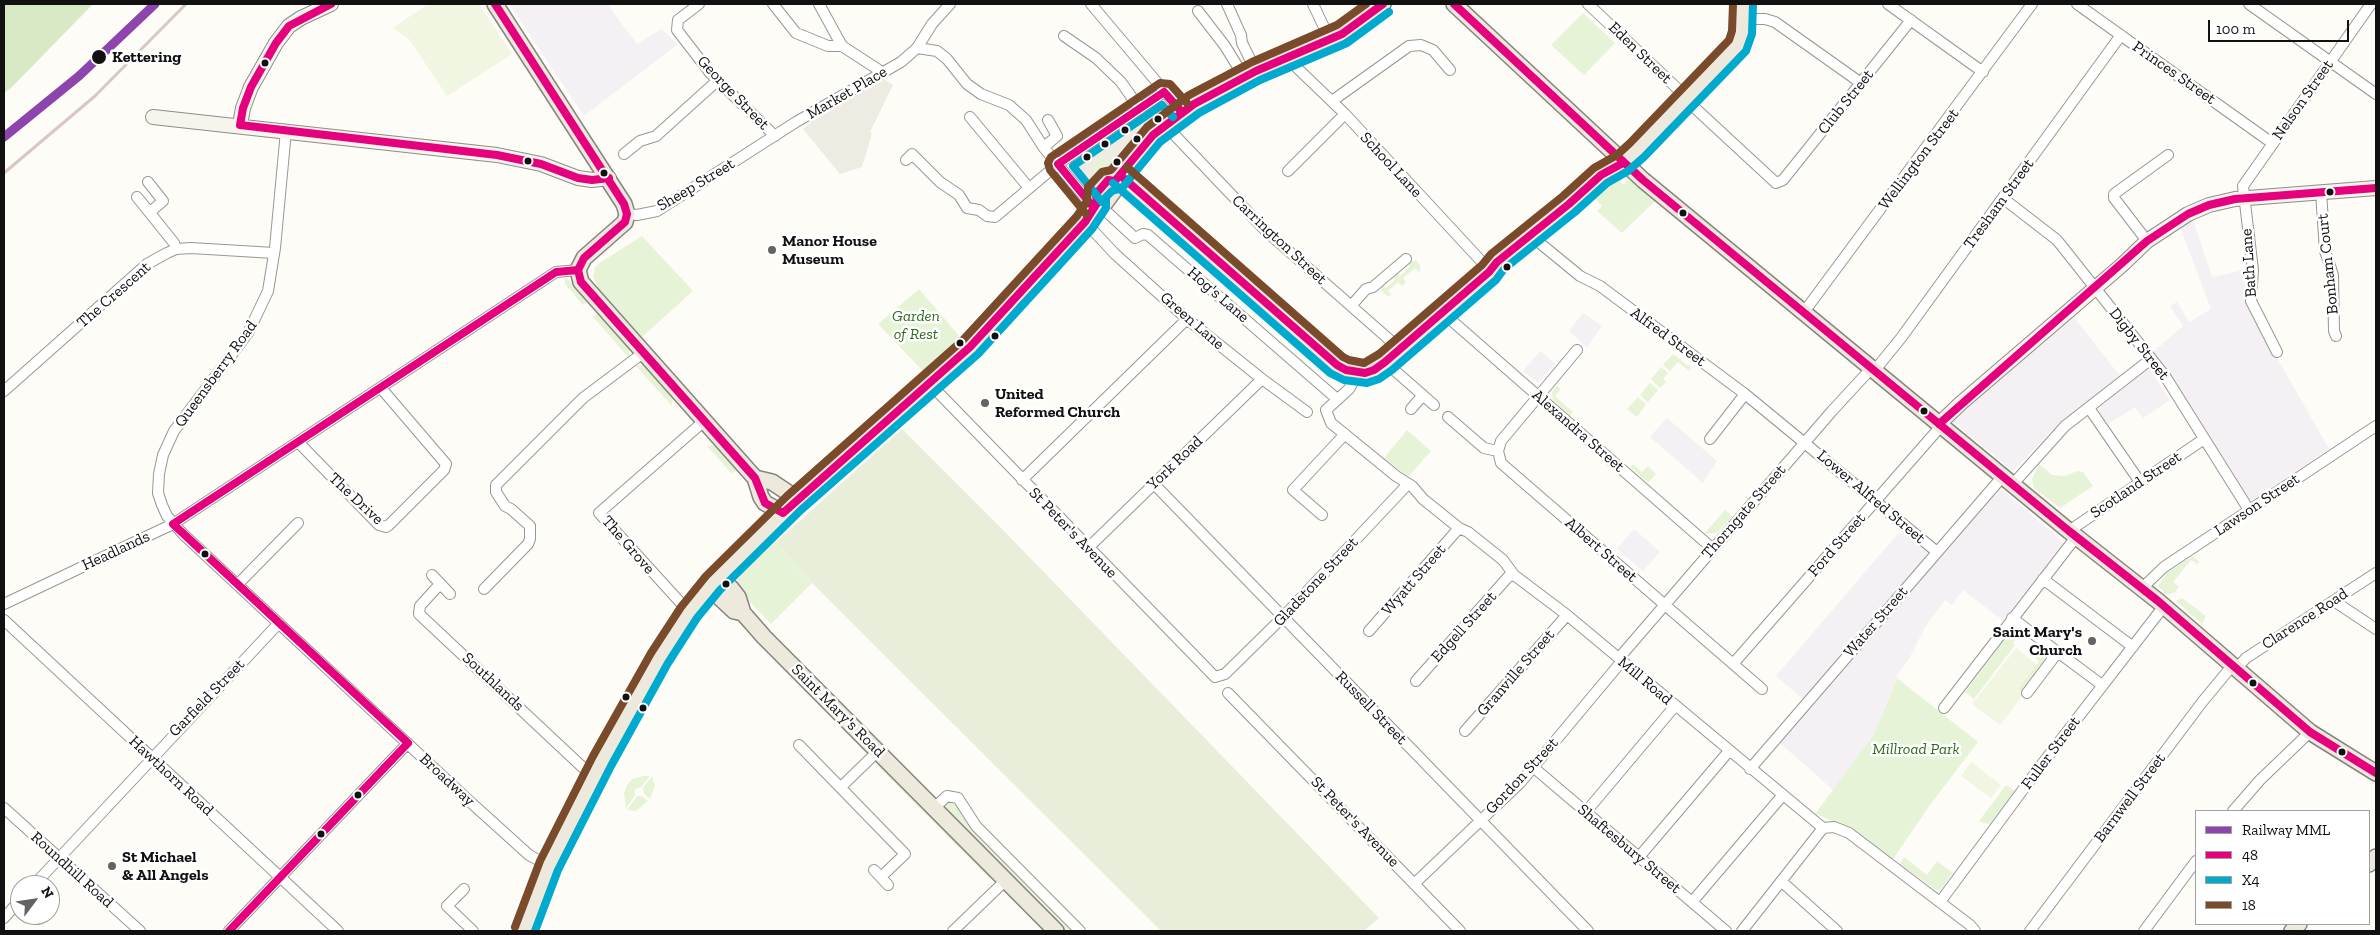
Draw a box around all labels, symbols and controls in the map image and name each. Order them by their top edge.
scale bar [2210,10,2351,42]
street label: Eden Street [1604,18,1676,88]
text: 100 m [2216,20,2255,38]
street label: Princes Street [2129,37,2219,109]
place label: Kettering [112,47,181,67]
marker: Kettering [90,48,108,66]
street label: George Street [693,52,773,134]
street label: Nelson Street [2268,56,2338,144]
unlabelled marker [260,58,270,68]
street label: Market Place [803,62,891,124]
street label: Club Street [1814,66,1878,138]
street label: Wellington Street [1875,105,1963,213]
unlabelled marker [1153,114,1163,124]
unlabelled marker [1120,125,1130,135]
street label: School Lane [1356,128,1426,202]
unlabelled marker [1132,134,1142,144]
unlabelled marker [1100,139,1110,149]
unlabelled marker [1082,152,1092,162]
street label: Sheep Street [654,154,738,216]
street label: Tresham Street [1960,155,2038,253]
unlabelled marker [523,156,533,166]
unlabelled marker [1112,157,1122,167]
unlabelled marker [599,168,609,178]
unlabelled marker [2325,187,2335,197]
street label: Carrington Street [1227,191,1331,289]
unlabelled marker [1678,208,1688,218]
street label: Bonham Court [2313,213,2343,315]
street label: Bath Lane [2237,228,2261,298]
place label: Manor House Museum [782,231,877,269]
marker: Manor House Museum [766,244,778,256]
street label: The Crescent [73,258,155,332]
unlabelled marker [1502,262,1512,272]
street label: Hog's Lane [1183,263,1253,327]
street label: Green Lane [1156,288,1228,354]
street label: Alfred Street [1627,303,1709,371]
street label: Digby Street [2105,304,2173,384]
park label: Garden of Rest [892,306,940,344]
street label: Queensberry Road [171,317,261,431]
unlabelled marker [990,331,1000,341]
unlabelled marker [955,338,965,348]
place label: United Reformed Church [995,384,1120,422]
street label: Alexandra Street [1528,386,1628,476]
marker: United Reformed Church [979,397,991,409]
unlabelled marker [1919,406,1929,416]
street label: York Road [1143,432,1207,494]
street label: Lower Alfred Street [1813,446,1929,548]
street label: Scotland Street [2087,447,2185,523]
street label: Thorngate Street [1698,461,1790,563]
street label: The Drive [325,469,387,529]
street label: Lawson Street [2211,470,2303,540]
street label: St Peter's Avenue [1025,484,1121,582]
street label: Ford Street [1804,509,1870,581]
street label: The Grove [597,512,659,578]
street label: Albert Street [1561,514,1641,586]
street label: Headlands [79,527,153,575]
street label: Gladstone Street [1270,533,1362,631]
street label: Wyatt Street [1378,541,1450,619]
unlabelled marker [200,549,210,559]
unlabelled marker [721,579,731,589]
street label: Water Street [1840,583,1912,661]
street label: Clarence Road [2258,584,2352,654]
street label: Edgell Street [1427,588,1501,666]
place label: Saint Mary's Church [1993,622,2082,660]
street label: Granville Street [1473,626,1559,720]
marker: Saint Mary's Church [2086,635,2098,647]
street label: Southlands [458,649,528,715]
street label: Mill Road [1614,653,1676,709]
street label: Garfield Street [165,655,249,741]
street label: Saint Mary's Road [787,660,889,762]
street label: Russell Street [1331,667,1411,749]
unlabelled marker [2248,678,2258,688]
unlabelled marker [621,692,631,702]
unlabelled marker [638,703,648,713]
street label: Fuller Street [2017,713,2085,793]
street label: Hawthorn Road [125,732,217,820]
street label: Gordon Street [1482,734,1562,818]
park label: Millroad Park [1872,739,1960,759]
unlabelled marker [2337,747,2347,757]
street label: Broadway [415,750,479,810]
street label: Barnwell Street [2090,750,2170,846]
street label: St Peter's Avenue [1307,773,1403,871]
unlabelled marker [353,790,363,800]
street label: Shaftesbury Street [1573,800,1685,898]
legend [2195,810,2370,925]
text: Railway MML [2242,821,2330,839]
street label: Roundhill Road [27,828,117,912]
unlabelled marker [316,829,326,839]
text: 48 [2242,846,2258,864]
place label: St Michael & All Angels [122,847,209,885]
marker: St Michael & All Angels [106,860,118,872]
text: X4 [2242,871,2260,889]
north arrow [10,875,60,925]
text: N [37,884,57,901]
text: 18 [2242,896,2256,914]

